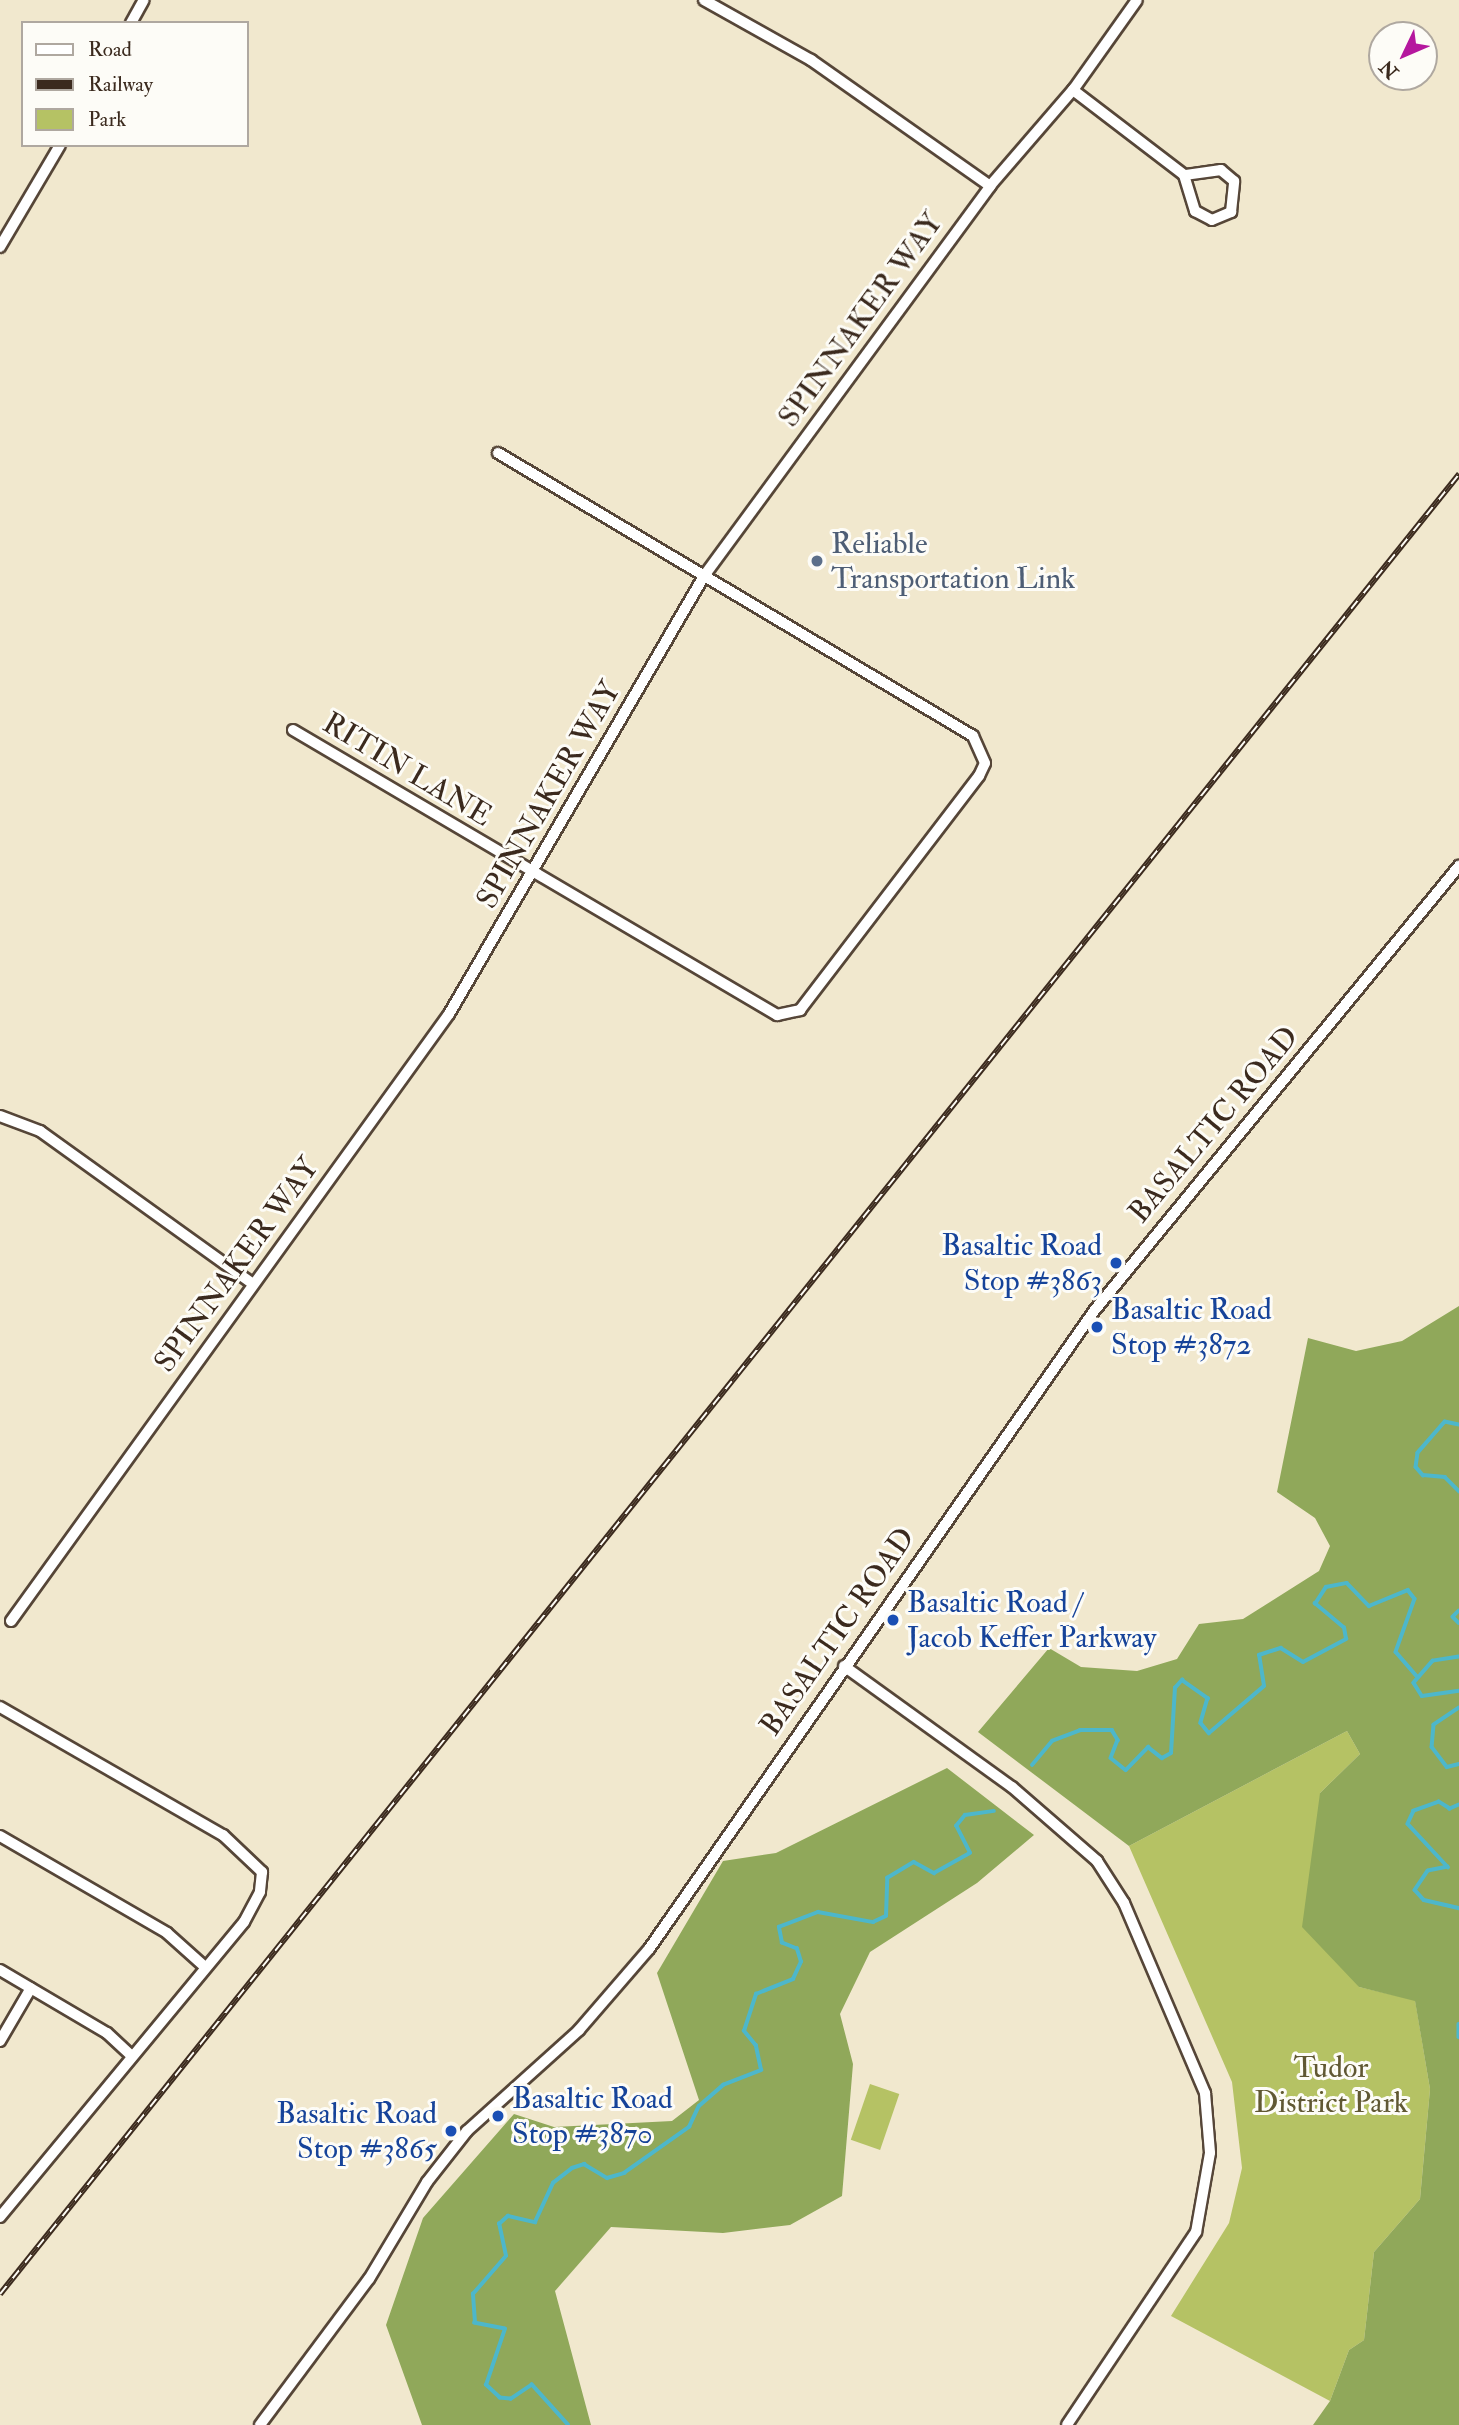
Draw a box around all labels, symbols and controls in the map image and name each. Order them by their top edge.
legend [21,21,248,147]
north arrow [1368,21,1438,91]
text: Road [88,36,132,63]
text: N [1375,55,1404,84]
text: Railway [88,71,153,98]
text: Park [88,106,126,133]
street label: SPINNAKER WAY [771,206,951,434]
place label: Reliable Transportation Link [831,526,1075,596]
marker: Reliable Transportation Link [809,553,825,569]
street label: SPINNAKER WAY [469,675,629,915]
street label: RITIN LANE [316,705,498,835]
street label: BASALTIC ROAD [1121,1020,1307,1230]
street label: SPINNAKER WAY [147,1151,327,1379]
place label: Basaltic Road Stop #3863 [941,1228,1102,1298]
marker: Basaltic Road Stop #3863 [1108,1255,1124,1271]
place label: Basaltic Road Stop #3872 [1111,1292,1272,1362]
marker: Basaltic Road Stop #3872 [1089,1319,1105,1335]
street label: BASALTIC ROAD [753,1521,923,1743]
place label: Basaltic Road / Jacob Keffer Parkway [907,1585,1157,1656]
marker: Basaltic Road / Jacob Keffer Parkway [885,1612,901,1628]
park label: Tudor District Park [1254,2050,1408,2120]
place label: Basaltic Road Stop #3870 [512,2081,673,2152]
place label: Basaltic Road Stop #3865 [276,2096,437,2166]
marker: Basaltic Road Stop #3870 [490,2108,506,2124]
marker: Basaltic Road Stop #3865 [443,2123,459,2139]

